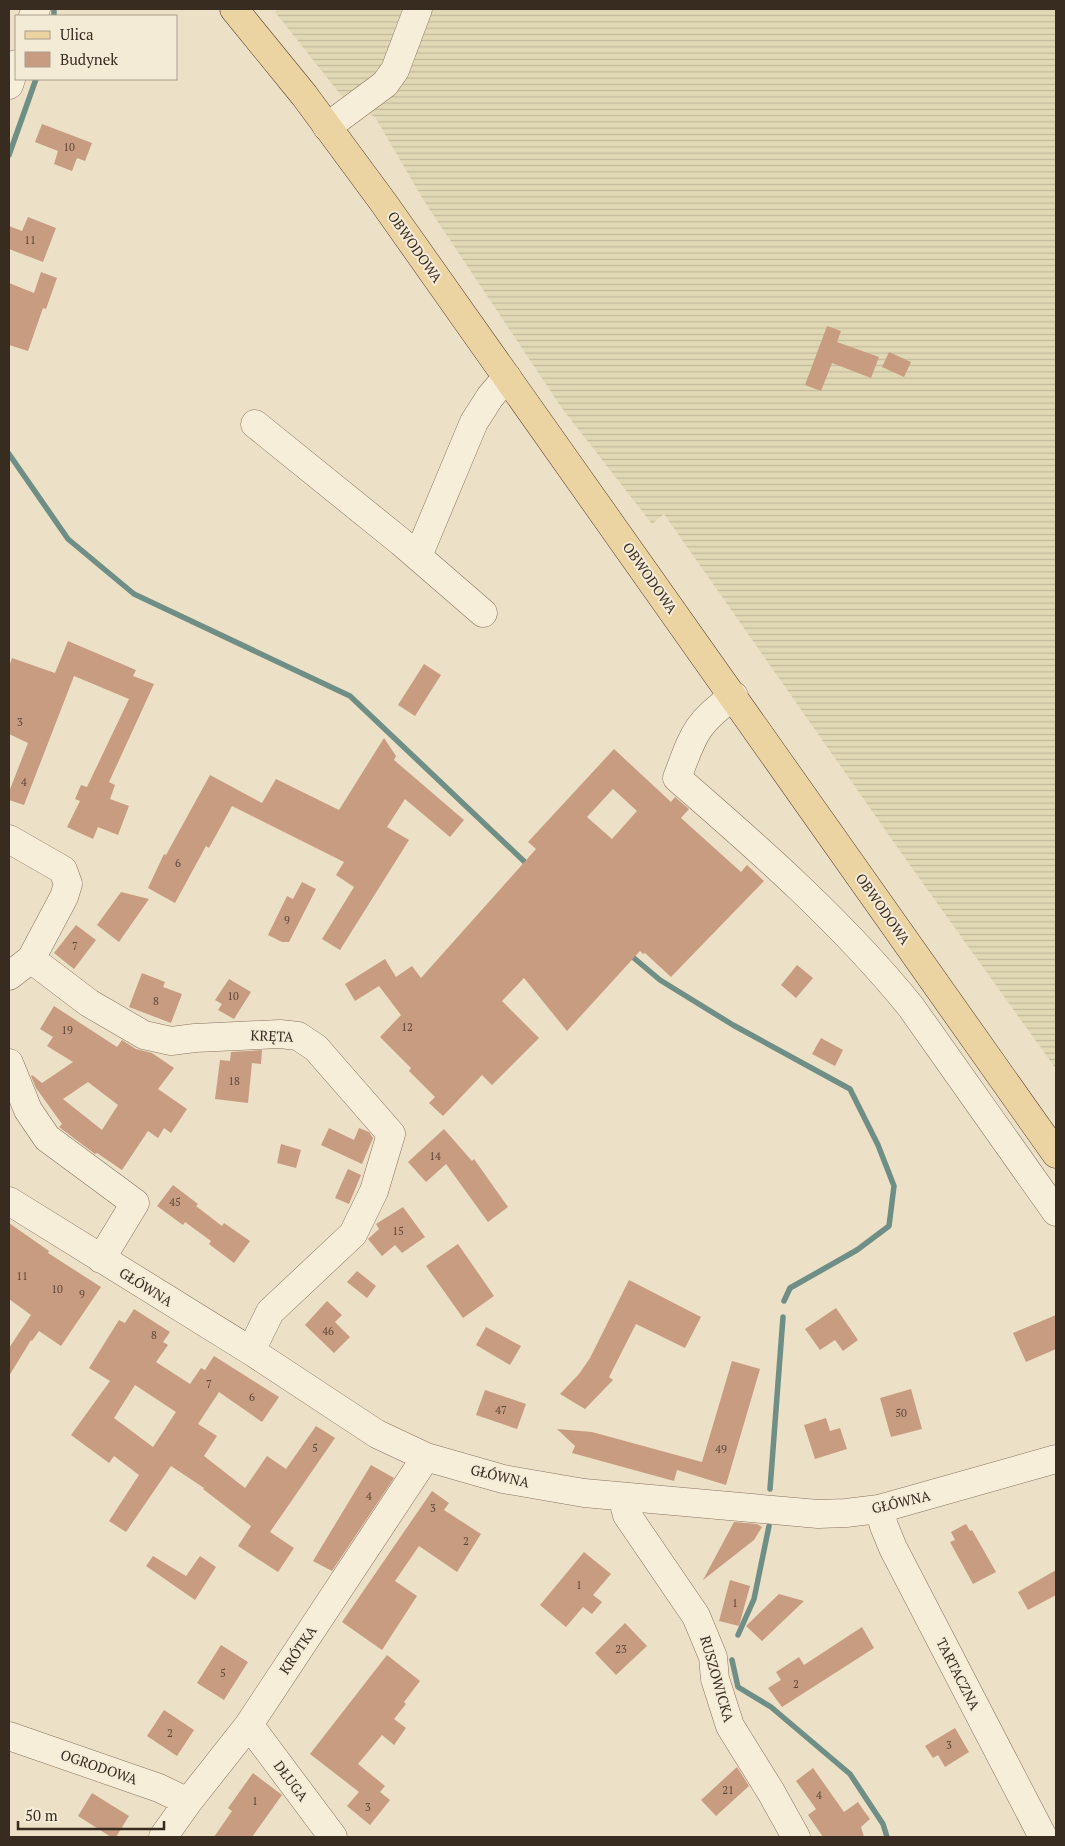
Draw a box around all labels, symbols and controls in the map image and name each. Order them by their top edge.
legend [15,15,178,80]
text: Ulica [60,24,94,44]
text: Budynek [60,49,118,69]
house number: 10 [63,140,75,154]
street label: OBWODOWA [384,207,447,287]
house number: 11 [24,233,36,247]
street label: OBWODOWA [619,538,682,618]
house number: 3 [17,715,23,729]
house number: 4 [21,775,27,789]
house number: 6 [175,856,181,870]
street label: OBWODOWA [852,869,915,949]
house number: 9 [284,913,290,927]
house number: 7 [72,939,78,953]
house number: 10 [227,989,239,1003]
house number: 8 [153,994,159,1008]
house number: 12 [401,1020,413,1034]
house number: 19 [61,1023,73,1037]
street label: KRĘTA [250,1025,294,1046]
house number: 18 [228,1074,240,1088]
house number: 14 [429,1149,441,1163]
house number: 45 [169,1195,181,1209]
house number: 15 [392,1224,404,1238]
street label: GŁÓWNA [116,1263,177,1311]
house number: 11 [16,1269,28,1283]
house number: 10 [51,1282,63,1296]
house number: 9 [79,1287,85,1301]
house number: 46 [322,1324,334,1338]
house number: 8 [151,1328,157,1342]
house number: 7 [206,1377,212,1391]
house number: 6 [249,1390,255,1404]
house number: 47 [495,1403,507,1417]
house number: 50 [895,1406,907,1420]
house number: 5 [312,1441,318,1455]
house number: 49 [715,1442,727,1456]
street label: GŁÓWNA [469,1460,532,1492]
street label: GŁÓWNA [870,1485,933,1517]
house number: 4 [366,1489,372,1503]
house number: 3 [430,1501,436,1515]
house number: 2 [463,1534,469,1548]
house number: 1 [576,1578,582,1592]
house number: 1 [732,1596,738,1610]
street label: KRÓTKA [274,1621,321,1678]
street label: RUSZOWICKA [696,1633,739,1725]
street label: TARTACZNA [932,1634,985,1714]
house number: 23 [615,1642,627,1656]
house number: 5 [220,1666,226,1680]
house number: 2 [793,1677,799,1691]
house number: 2 [167,1726,173,1740]
house number: 3 [946,1738,952,1752]
street label: OGRODOWA [58,1745,140,1789]
street label: DŁUGA [270,1757,313,1805]
house number: 21 [722,1783,734,1797]
house number: 4 [816,1788,822,1802]
house number: 1 [252,1794,258,1808]
scale bar [18,1798,164,1830]
house number: 3 [365,1800,371,1814]
text: 50 m [25,1805,58,1825]

